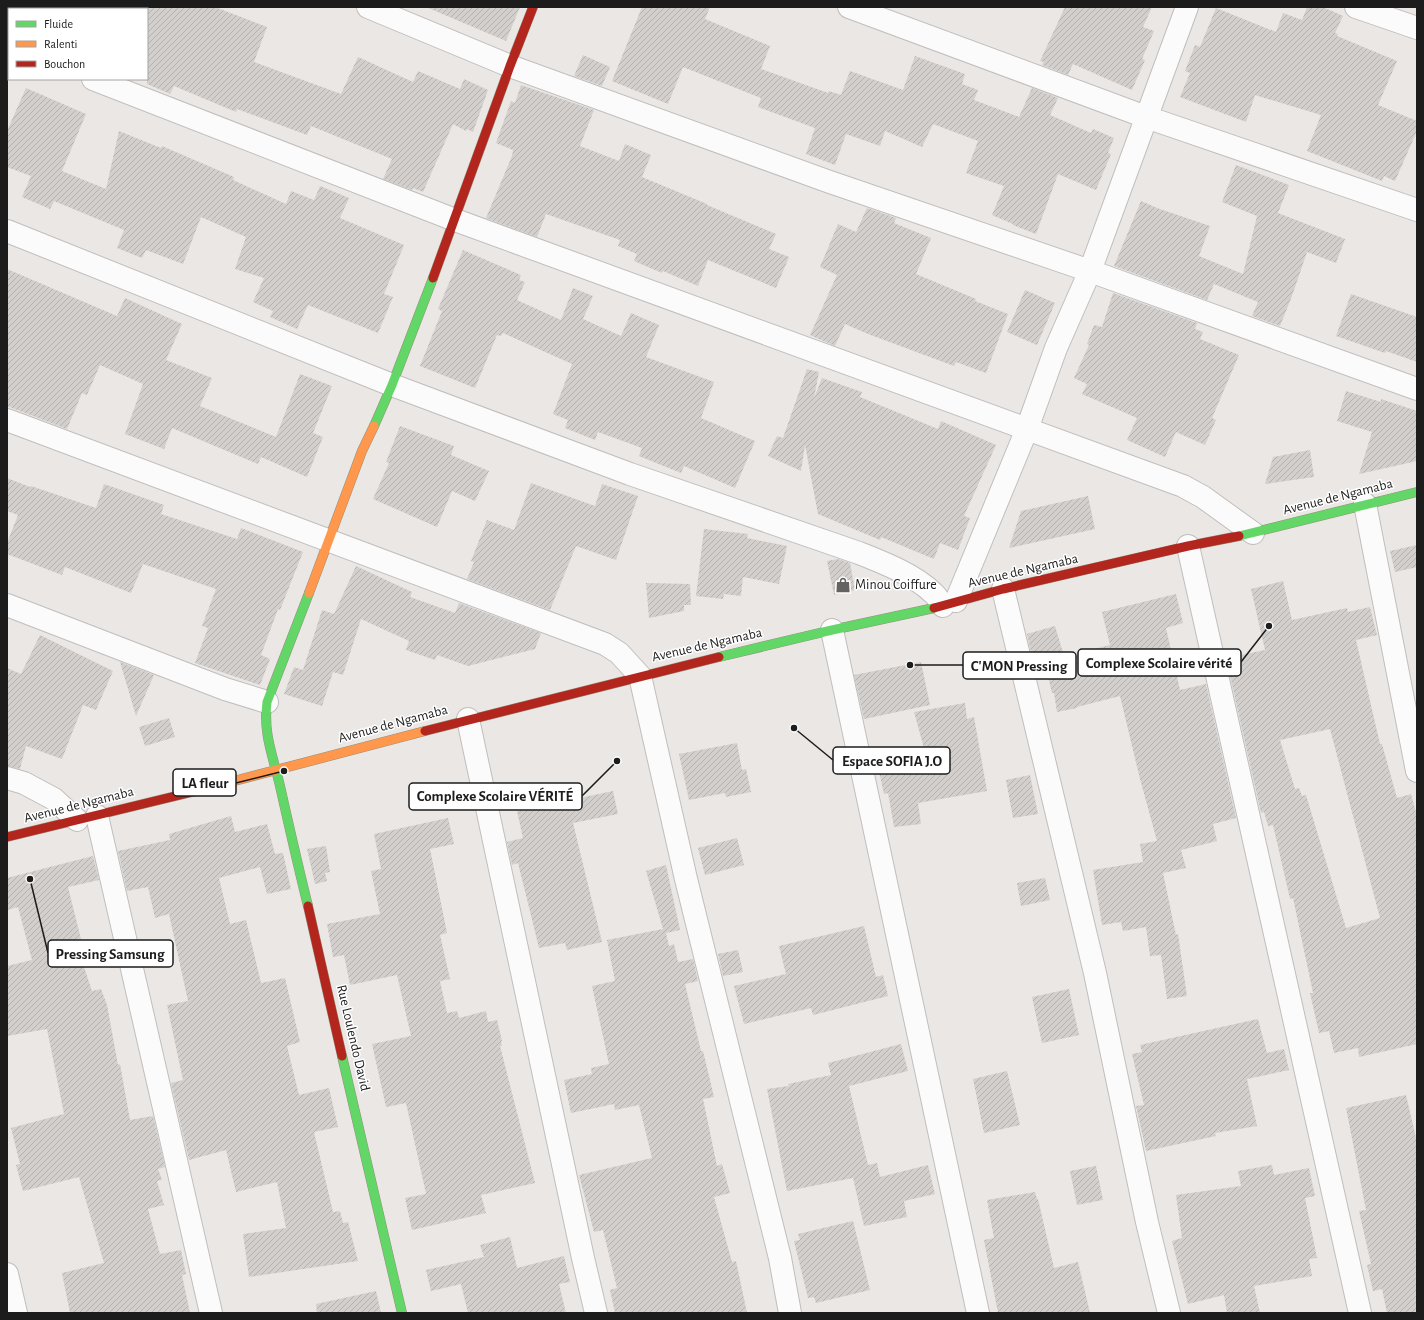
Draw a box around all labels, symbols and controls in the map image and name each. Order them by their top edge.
legend [8,8,148,80]
text: Fluide [44,18,73,30]
text: Ralenti [44,38,77,50]
text: Bouchon [44,58,85,70]
street label: Avenue de Ngamaba [1282,476,1395,517]
street label: Avenue de Ngamaba [967,551,1080,590]
shop icon: Minou Coiffure [834,576,852,594]
place label: Minou Coiffure [855,578,937,592]
street label: Avenue de Ngamaba [651,625,764,664]
callout: Complexe Scolaire vérité [1078,649,1241,676]
callout: C'MON Pressing [963,652,1076,679]
text: Complexe Scolaire vérité [1086,656,1232,671]
text: C'MON Pressing [971,659,1068,674]
street label: Avenue de Ngamaba [337,703,450,745]
callout: Espace SOFIA J.O [833,747,950,774]
text: Espace SOFIA J.O [842,754,942,769]
callout: LA fleur [173,769,236,796]
text: LA fleur [181,776,229,791]
callout: Complexe Scolaire VÉRITÉ [409,783,582,810]
street label: Avenue de Ngamaba [23,784,136,825]
text: Complexe Scolaire VÉRITÉ [417,787,574,804]
callout: Pressing Samsung [48,940,173,967]
text: Pressing Samsung [55,947,165,962]
street label: Rue Loulendo David [334,984,372,1092]

